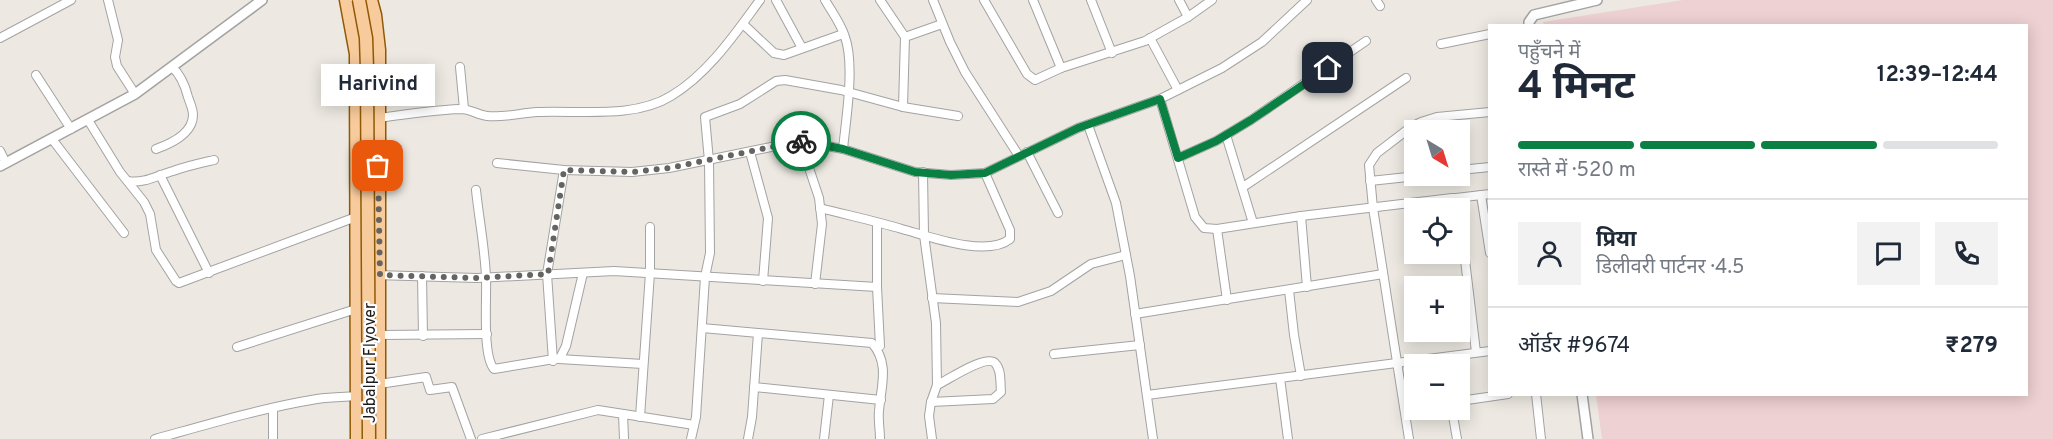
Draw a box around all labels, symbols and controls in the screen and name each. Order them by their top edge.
text: पहुँचने में [1518,40,1580,66]
pin [1302,42,1353,93]
icon: home [1311,51,1344,84]
text: 12:39–12:44 [1877,62,1998,89]
callout: Harivind [321,64,435,106]
text: 4 मिनट [1518,64,1635,113]
text: Harivind [338,72,418,98]
courier [771,111,831,171]
north arrow [1404,120,1470,186]
map controls [1404,120,1470,420]
icon: bike [785,125,818,158]
pin [352,140,403,191]
icon: bag [361,149,394,182]
text: रास्ते में · 520 m [1518,158,1636,184]
button: locate [1404,198,1470,264]
button: person [1518,222,1581,285]
button: chat [1857,222,1920,285]
button: phone [1935,222,1998,285]
text: प्रिया [1596,227,1636,254]
text: डिलीवरी पार्टनर · 4.5 [1596,255,1744,281]
button: + [1404,276,1470,342]
street label: Jabalpur Flyover [361,303,381,423]
text: ऑर्डर #9674 [1518,333,1630,360]
text: ₹279 [1945,333,1998,360]
button: − [1404,354,1470,420]

